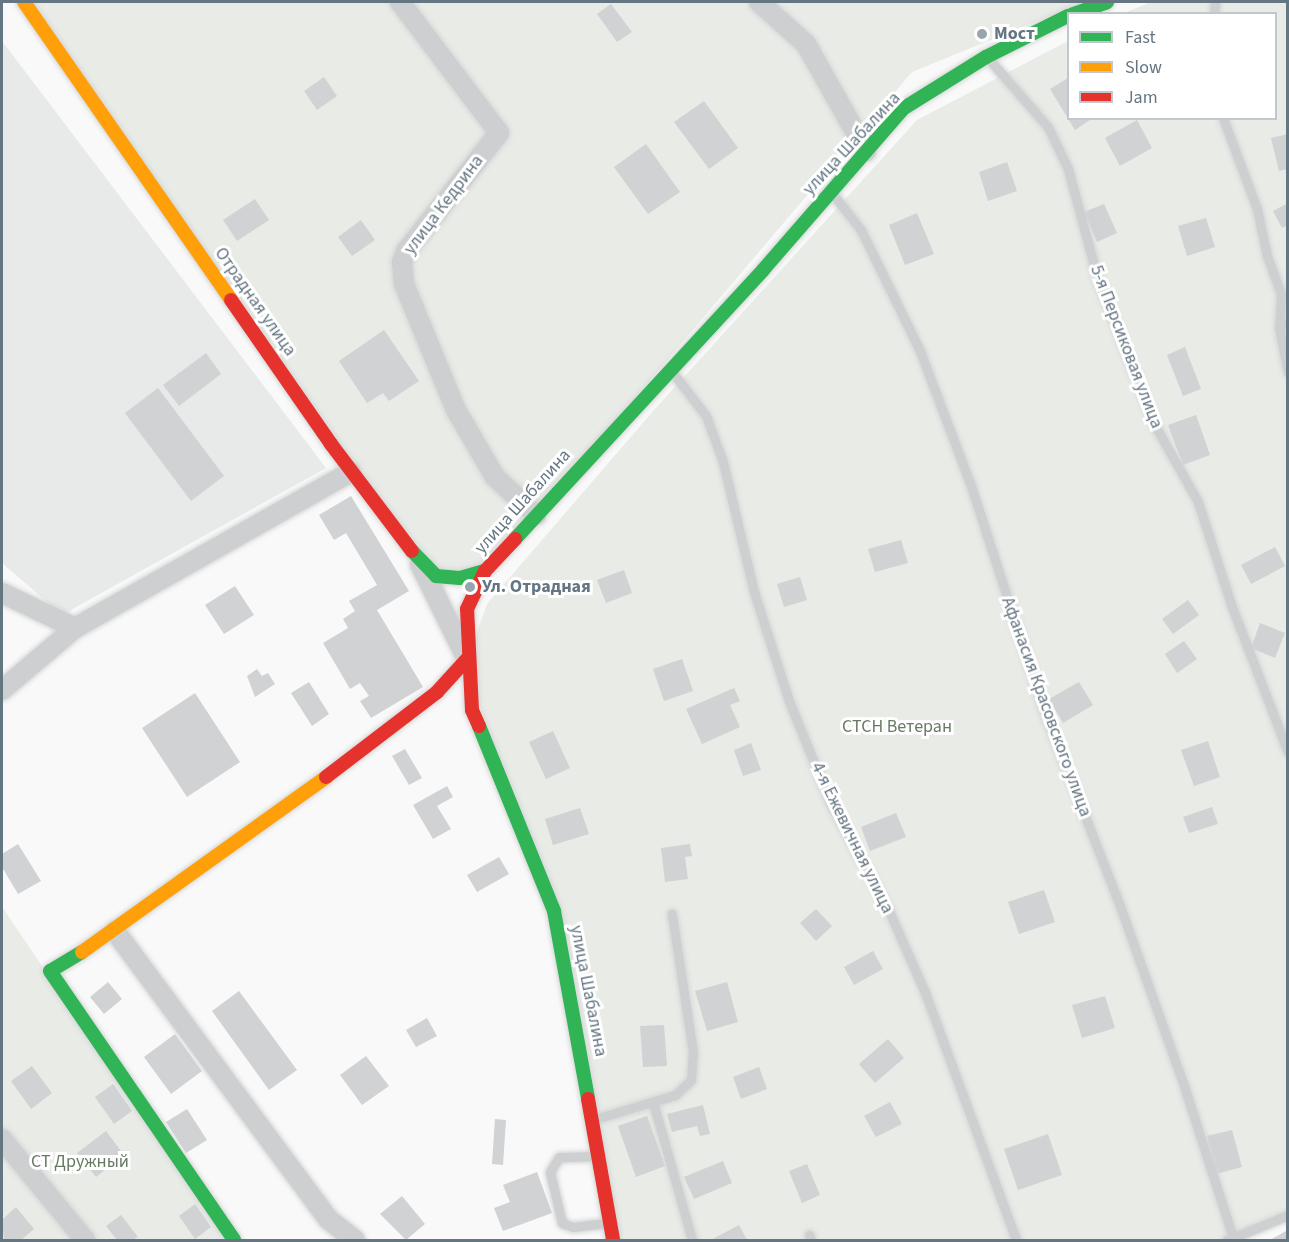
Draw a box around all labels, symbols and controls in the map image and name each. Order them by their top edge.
legend [1067,12,1277,120]
place label: Мост [994,23,1035,45]
text: Fast [1125,25,1156,50]
marker: Мост [975,27,989,41]
text: Slow [1125,55,1162,80]
text: Jam [1125,85,1158,110]
street label: улица Шабалина [799,88,905,200]
street label: улица Кедрина [400,151,488,259]
street label: Отрадная улица [209,243,301,361]
street label: 5-я Персиковая улица [1085,262,1167,432]
street label: улица Шабалина [470,445,576,559]
place label: Ул. Отрадная [482,576,591,598]
marker: Ул. Отрадная [463,580,477,594]
street label: Афанасия Красовского улица [996,594,1096,820]
park label: СТСН Ветеран [842,716,952,738]
street label: 4-я Ежевичная улица [806,759,898,917]
street label: улица Шабалина [565,924,611,1058]
park label: СТ Дружный [31,1151,129,1173]

